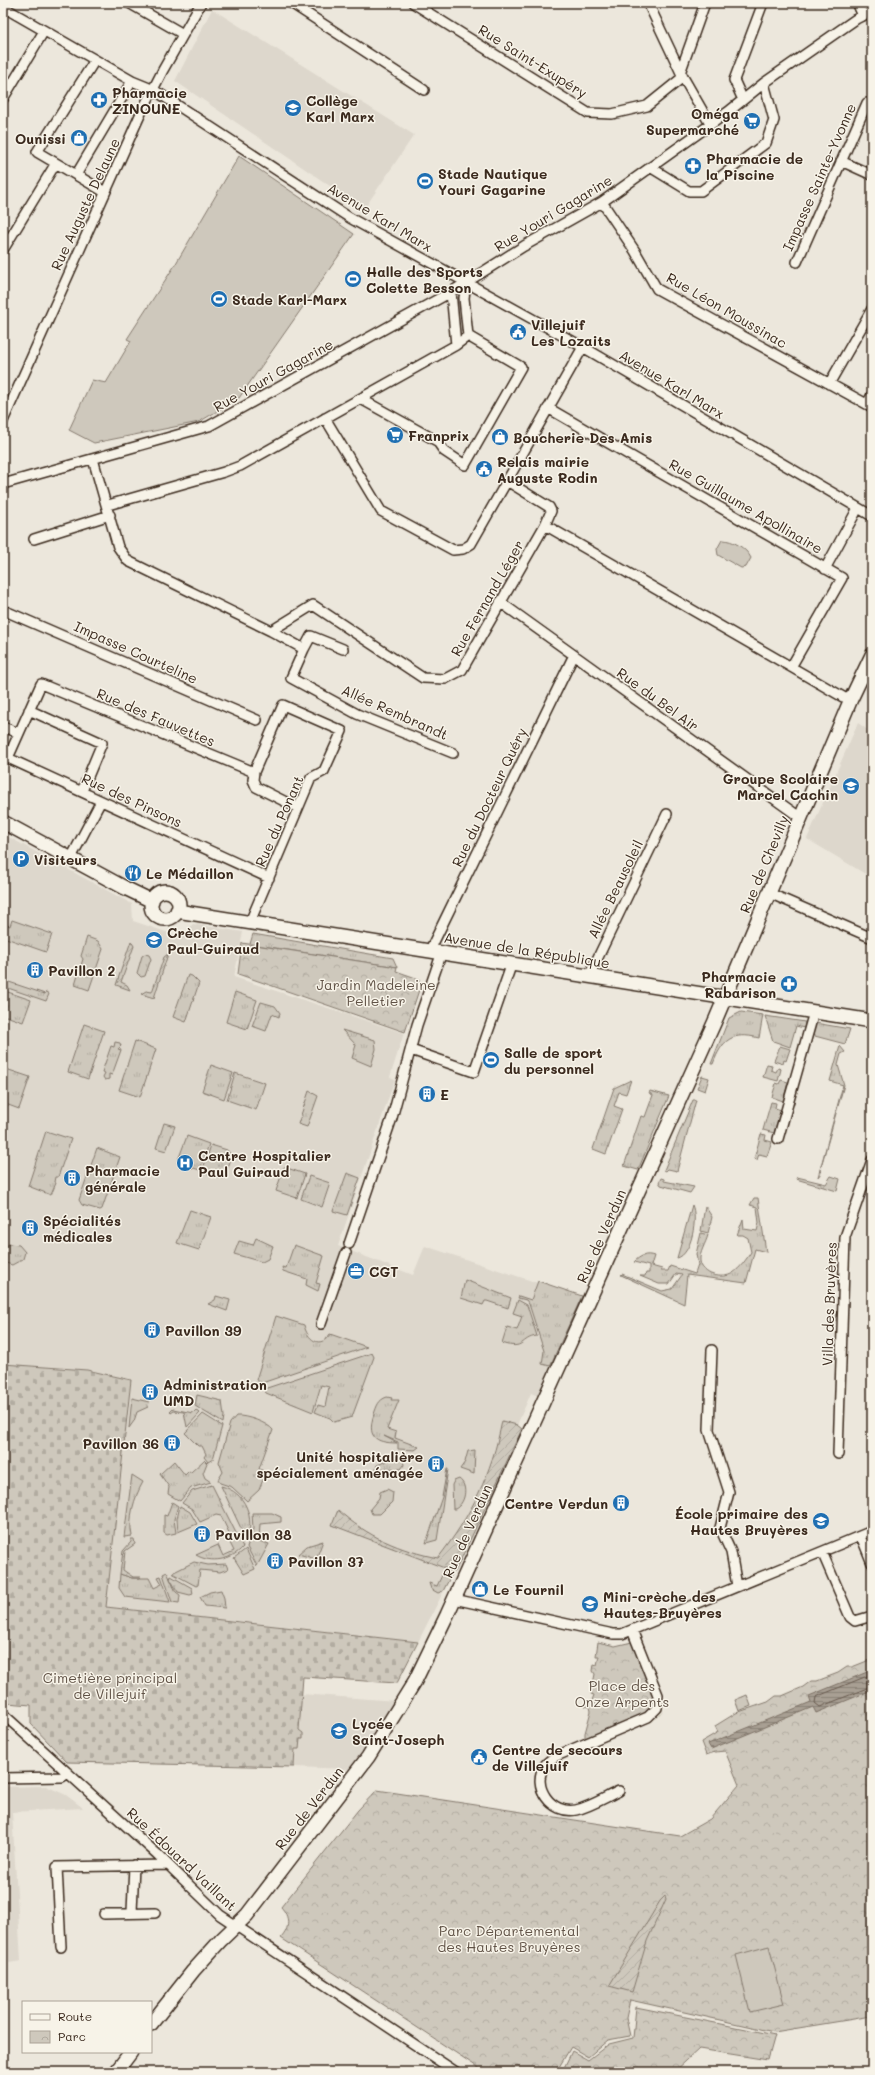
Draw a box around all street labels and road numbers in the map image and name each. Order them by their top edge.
street label: Rue Saint-Exupéry [475,20,591,102]
street label: Impasse Sainte-Yvonne [778,100,860,254]
street label: Rue Auguste Delaune [46,135,124,273]
street label: Rue Youri Gagarine [491,170,615,256]
street label: Avenue Karl Marx [324,178,436,256]
street label: Rue Léon Moussinac [663,268,791,352]
street label: Rue Youri Gagarine [210,334,336,416]
street label: Avenue Karl Marx [616,345,728,423]
street label: Rue Guillaume Apollinaire [666,454,826,558]
street label: Rue Fernand Léger [446,537,528,659]
street label: Impasse Courteline [71,616,201,688]
street label: Rue du Bel Air [613,663,703,735]
street label: Allée Rembrandt [339,680,451,744]
street label: Rue des Fauvettes [94,684,218,750]
street label: Rue du Docteur Quéry [447,724,531,870]
street label: Rue des Pinsons [79,768,185,832]
street label: Rue du Ponant [250,772,308,870]
street label: Rue de Chevilly [735,812,793,916]
street label: Allée Beausoleil [583,837,647,941]
street label: Avenue de la République [443,928,611,972]
street label: Rue de Verdun [572,1186,630,1286]
street label: Villa des Bruyères [817,1242,841,1366]
street label: Rue de Verdun [438,1481,496,1581]
street label: Rue de Verdun [270,1762,348,1854]
street label: Rue Édouard Vaillant [123,1803,241,1915]

